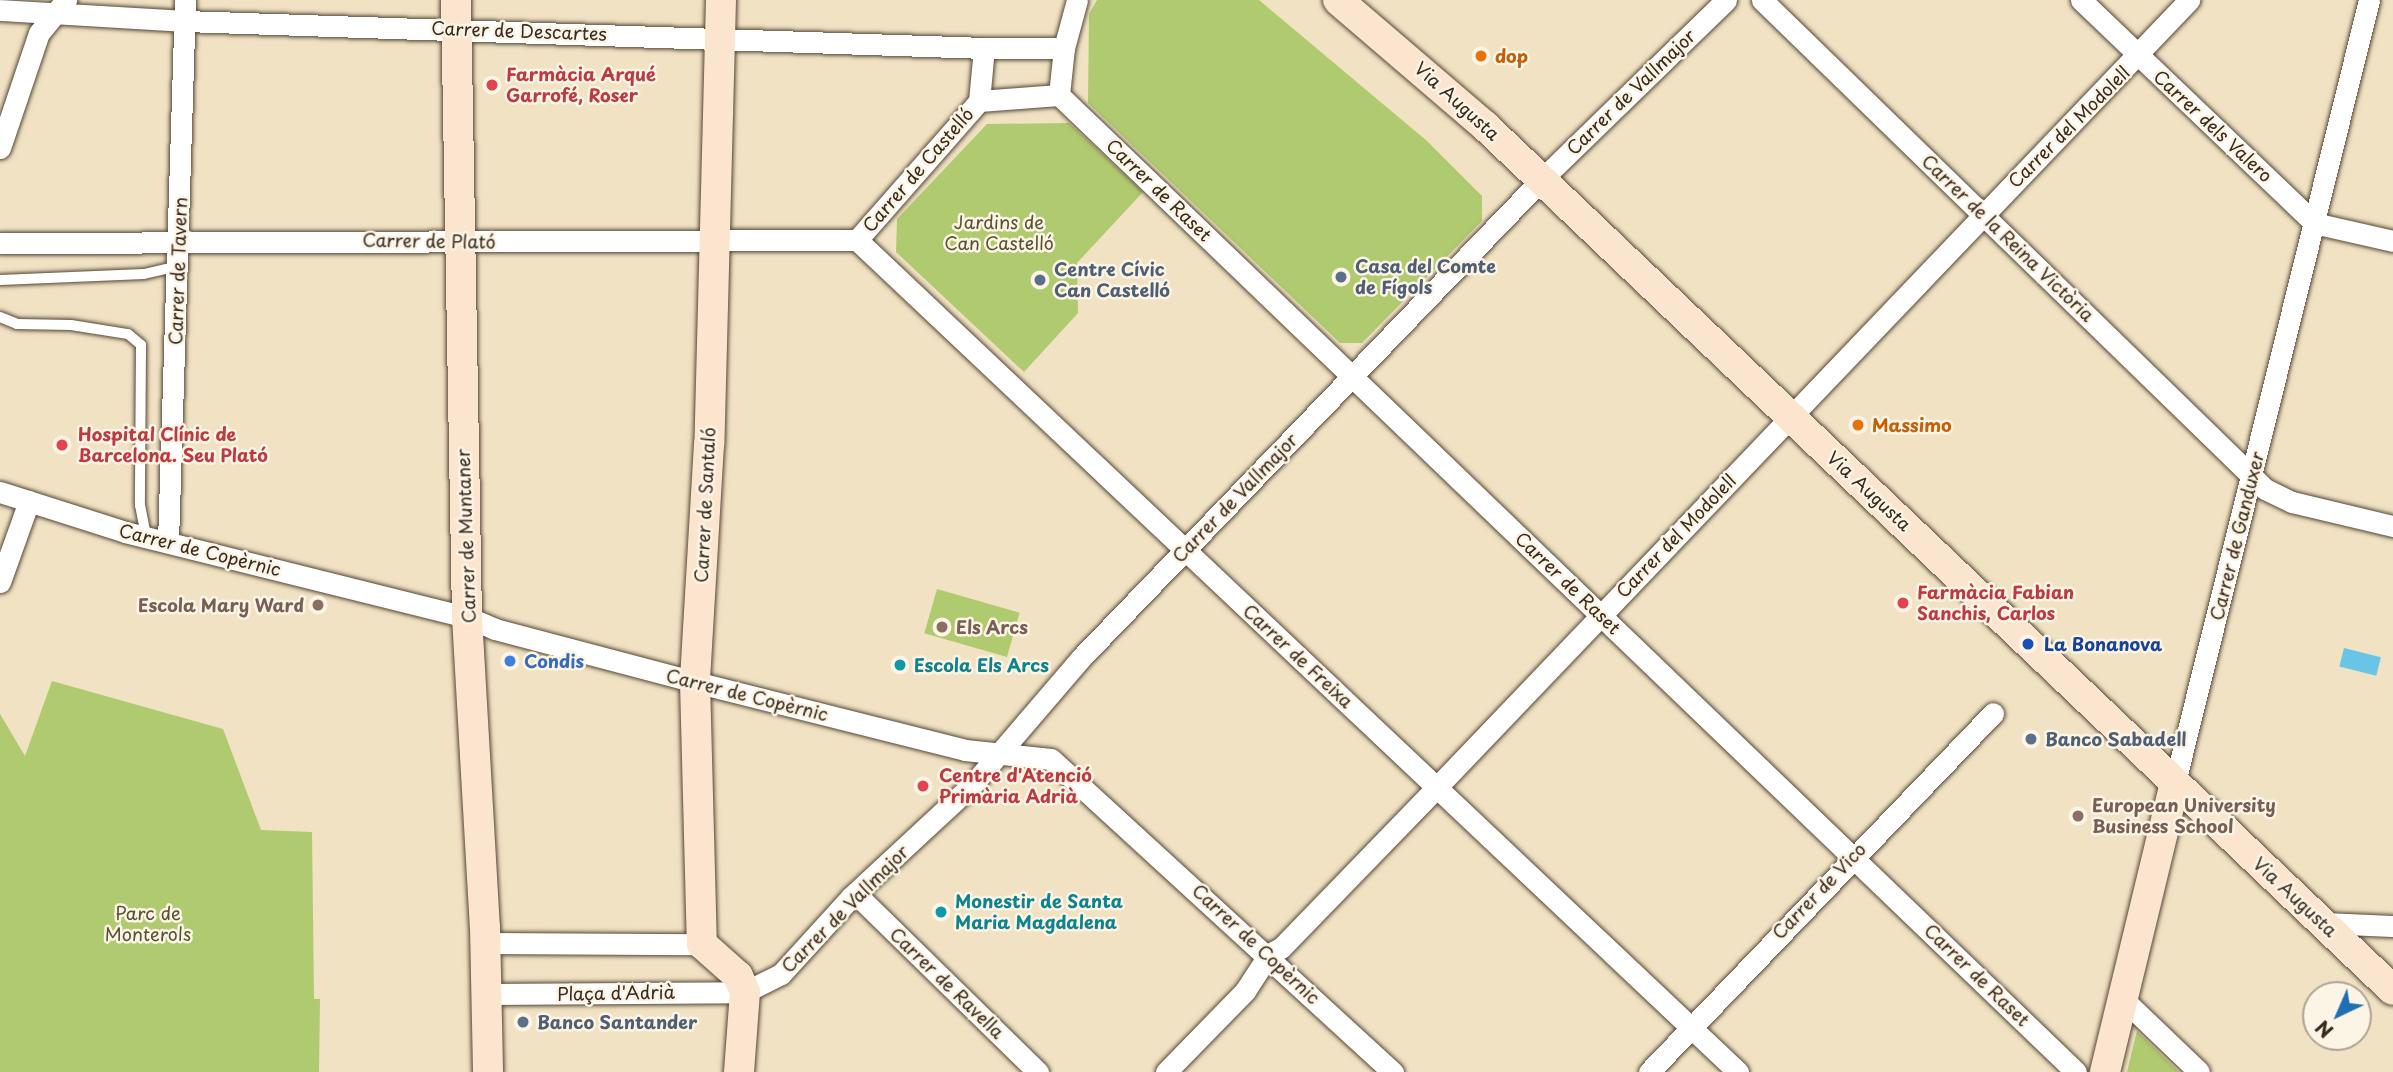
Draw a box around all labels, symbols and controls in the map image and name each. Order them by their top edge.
street label: Carrer de Descartes [430,17,608,45]
street label: Carrer de Vallmajor [1561,24,1701,160]
place label: dop [1495,45,1528,67]
marker: dop [1473,48,1489,64]
street label: Via Augusta [1410,57,1504,145]
street label: Carrer del Modolell [2003,61,2135,193]
place label: Farmàcia Arqué Garrofé, Roser [506,64,655,106]
street label: Carrer dels Valero [2148,65,2278,187]
marker: Farmàcia Arqué Garrofé, Roser [484,77,500,93]
street label: Carrer de Castelló [858,103,978,237]
street label: Carrer de Raset [1102,134,1216,246]
street label: Carrer de la Reina Victòria [1916,149,2100,327]
street label: Carrer de Tavern [165,196,191,346]
park label: Jardins de Can Castelló [944,212,1054,255]
street label: Carrer de Plató [362,229,496,253]
place label: Casa del Comte de Fígols [1355,256,1498,298]
place label: Centre Cívic Can Castelló [1054,259,1171,302]
marker: Casa del Comte de Fígols [1333,269,1349,285]
marker: Centre Cívic Can Castelló [1032,272,1048,288]
place label: Massimo [1872,414,1952,436]
marker: Massimo [1850,417,1866,433]
place label: Hospital Clínic de Barcelona. Seu Plató [78,424,268,466]
street label: Carrer de Santaló [690,426,720,584]
street label: Carrer de Vallmajor [1167,428,1303,568]
marker: Hospital Clínic de Barcelona. Seu Plató [52,435,72,455]
street label: Via Augusta [1823,447,1915,535]
street label: Carrer de Muntaner [452,448,480,624]
street label: Carrer de Ganduxer [2205,449,2269,623]
street label: Carrer del Modolell [1611,469,1741,603]
street label: Carrer de Copèrnic [116,519,284,581]
street label: Carrer de Raset [1511,527,1625,639]
place label: Farmàcia Fabian Sanchis, Carlos [1917,582,2073,624]
place label: Escola Mary Ward [136,594,304,616]
marker: Farmàcia Fabian Sanchis, Carlos [1895,595,1911,611]
marker: Escola Mary Ward [310,597,326,613]
street label: Carrer de Freixa [1238,599,1358,713]
place label: Els Arcs [956,616,1029,638]
marker: Els Arcs [934,619,950,635]
place label: La Bonanova [2044,633,2163,655]
marker: La Bonanova [2018,634,2038,654]
place label: Condis [524,650,584,672]
marker: Condis [502,653,518,669]
place label: Escola Els Arcs [914,654,1050,676]
marker: Escola Els Arcs [892,657,908,673]
street label: Carrer de Copèrnic [663,664,831,726]
place label: Banco Sabadell [2045,728,2187,750]
marker: Banco Sabadell [2023,731,2039,747]
place label: Centre d'Atenció Primària Adrià [939,765,1092,808]
marker: Centre d'Atenció Primària Adrià [913,776,933,796]
place label: European University Business School [2092,795,2275,838]
marker: European University Business School [2070,808,2086,824]
street label: Carrer de Vico [1768,838,1870,944]
street label: Carrer de Vallmajor [776,840,914,978]
street label: Via Augusta [2249,853,2341,941]
street label: Carrer de Copèrnic [1187,879,1325,1009]
place label: Monestir de Santa Maria Magdalena [955,891,1123,934]
park label: Parc de Monterols [105,903,191,946]
marker: Monestir de Santa Maria Magdalena [933,904,949,920]
street label: Carrer de Raset [1920,919,2034,1031]
street label: Carrer de Ravella [885,923,1009,1043]
street label: Plaça d'Adrià [557,981,675,1005]
north arrow [2302,981,2372,1051]
place label: Banco Santander [537,1011,697,1033]
marker: Banco Santander [515,1014,531,1030]
text: N [2309,1014,2339,1045]

